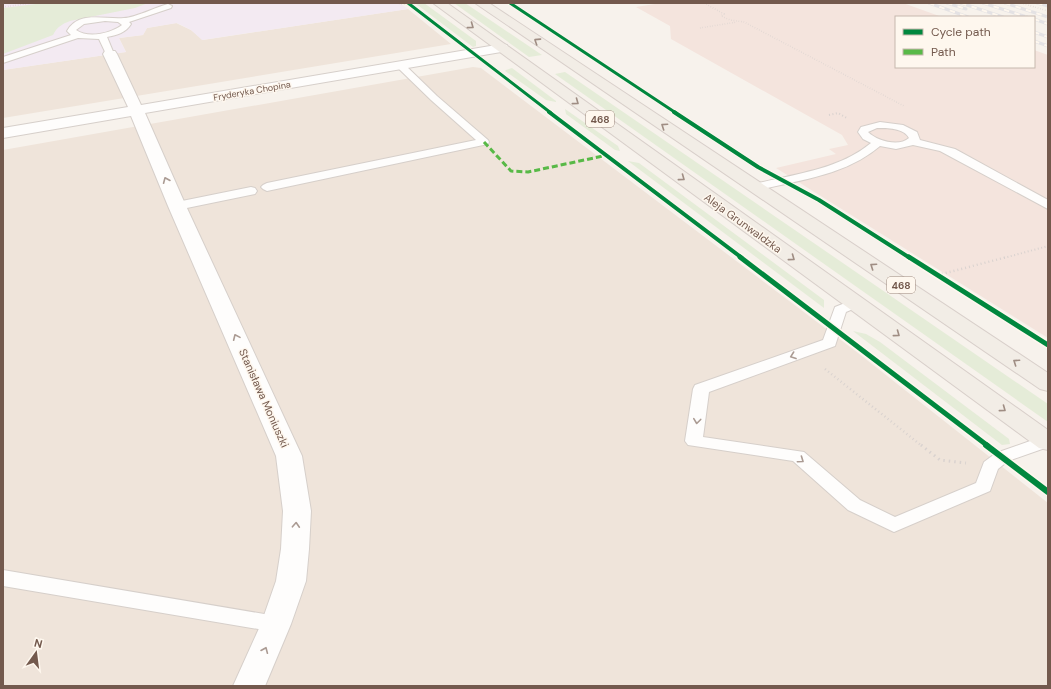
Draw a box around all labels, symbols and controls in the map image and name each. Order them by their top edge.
legend [895,16,1035,68]
one-way arrow [466,21,473,28]
text: Cycle path [931,24,991,40]
one-way arrow [535,39,542,46]
text: Path [931,44,956,60]
street label: Fryderyka Chopina [212,78,292,104]
one-way arrow [572,97,579,104]
road number: 468 [586,111,614,127]
one-way arrow [661,123,668,131]
one-way arrow [677,173,684,180]
one-way arrow [163,177,171,184]
street label: Aleja Grunwaldzka [701,190,785,256]
one-way arrow [788,253,795,260]
one-way arrow [870,263,877,271]
road number: 468 [887,277,915,293]
one-way arrow [893,329,900,336]
one-way arrow [233,334,241,342]
street label: Stanisława Moniuszki [236,346,292,450]
one-way arrow [790,351,797,360]
one-way arrow [1013,360,1020,367]
one-way arrow [999,404,1006,412]
one-way arrow [693,418,702,424]
one-way arrow [797,455,804,463]
one-way arrow [292,522,300,528]
north arrow [16,633,56,673]
text: N [33,636,44,651]
one-way arrow [260,647,268,655]

